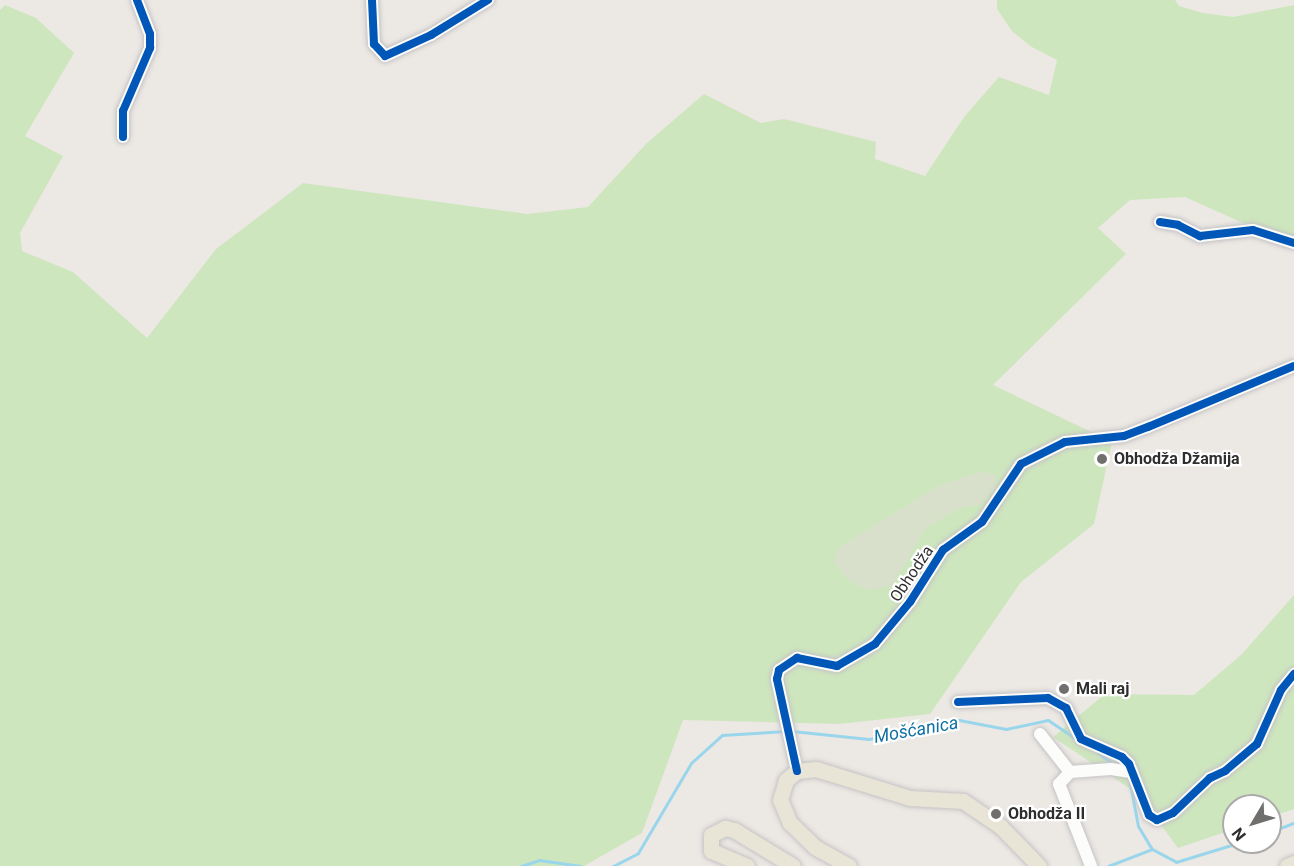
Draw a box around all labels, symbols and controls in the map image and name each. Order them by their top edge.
place label: Obhodža Džamija [1114,449,1240,469]
marker: Obhodža Džamija [1095,452,1109,466]
street label: Obhodža [886,542,938,606]
place label: Mali raj [1076,679,1129,699]
marker: Mali raj [1057,682,1071,696]
water label: Mošćanica [872,712,960,748]
north arrow [1222,794,1282,854]
place label: Obhodža II [1008,804,1085,824]
marker: Obhodža II [989,807,1003,821]
text: N [1228,824,1250,844]

